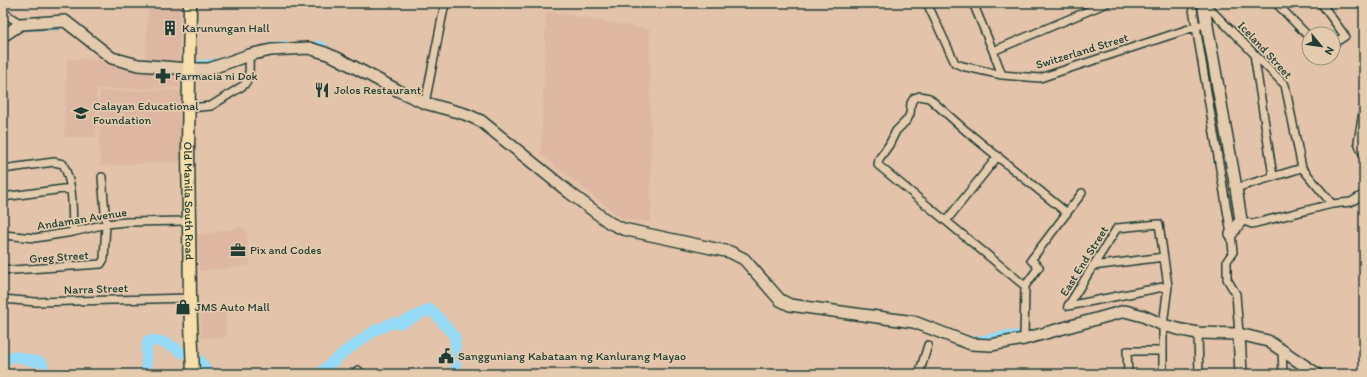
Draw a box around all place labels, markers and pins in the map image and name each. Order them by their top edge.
building icon: Karunungan Hall [161,19,179,37]
place label: Karunungan Hall [182,21,270,35]
pharmacy icon: Farmacia ni Dok [154,67,172,85]
place label: Farmacia ni Dok [175,69,258,83]
restaurant icon: Jolos Restaurant [313,81,331,99]
place label: Jolos Restaurant [334,83,422,97]
place label: Calayan Educational Foundation [93,99,199,127]
school or university icon: Calayan Educational Foundation [72,104,90,122]
office icon: Pix and Codes [229,241,247,259]
place label: Pix and Codes [250,243,322,257]
shop icon: JMS Auto Mall [174,298,192,316]
place label: JMS Auto Mall [195,300,271,314]
public building icon: Sangguniang Kabataan ng Kanlurang Mayao [437,347,455,365]
place label: Sangguniang Kabataan ng Kanlurang Mayao [458,349,686,363]

